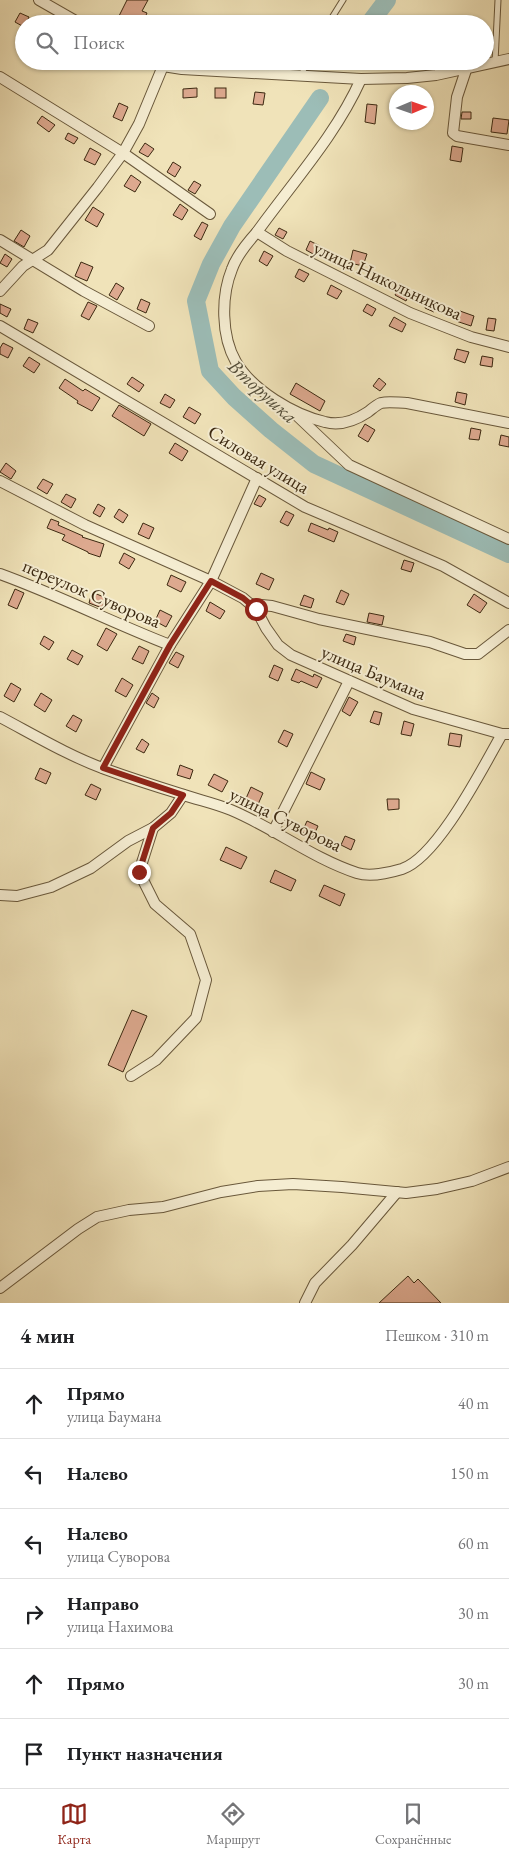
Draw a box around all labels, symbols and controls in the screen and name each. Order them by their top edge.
search box [15,15,494,70]
icon: search [33,29,61,57]
text: Поиск [73,30,125,55]
north arrow [389,85,434,130]
street label: улица Никольникова [309,235,467,326]
water label: Вторушка [222,352,303,429]
street label: Силовая улица [203,419,315,500]
street label: переулок Суворова [19,553,165,634]
route start [245,598,268,621]
street label: улица Баумана [317,639,431,706]
street label: улица Суворова [225,781,347,858]
route end [128,861,151,884]
text: 4 мин [20,1322,75,1349]
text: Пешком · 310 m [385,1325,489,1346]
text: Прямо [67,1381,125,1406]
icon: ahead [20,1390,48,1418]
text: 40 m [458,1393,489,1414]
text: улица Баумана [67,1406,161,1427]
icon: left [20,1460,48,1488]
text: Налево [67,1461,128,1486]
text: 150 m [450,1463,489,1484]
text: Налево [67,1521,128,1546]
icon: left [20,1530,48,1558]
text: 60 m [458,1533,489,1554]
text: улица Суворова [67,1546,170,1567]
text: Направо [67,1591,139,1616]
icon: right [20,1600,48,1628]
text: 30 m [458,1603,489,1624]
text: улица Нахимова [67,1616,173,1637]
icon: ahead [20,1670,48,1698]
text: Прямо [67,1671,125,1696]
text: 30 m [458,1673,489,1694]
icon: arrive [20,1740,48,1768]
text: Пункт назначения [67,1741,223,1766]
tab: Карта [58,1800,91,1848]
tab: Маршрут [206,1800,260,1848]
tab: Сохранённые [375,1800,451,1848]

